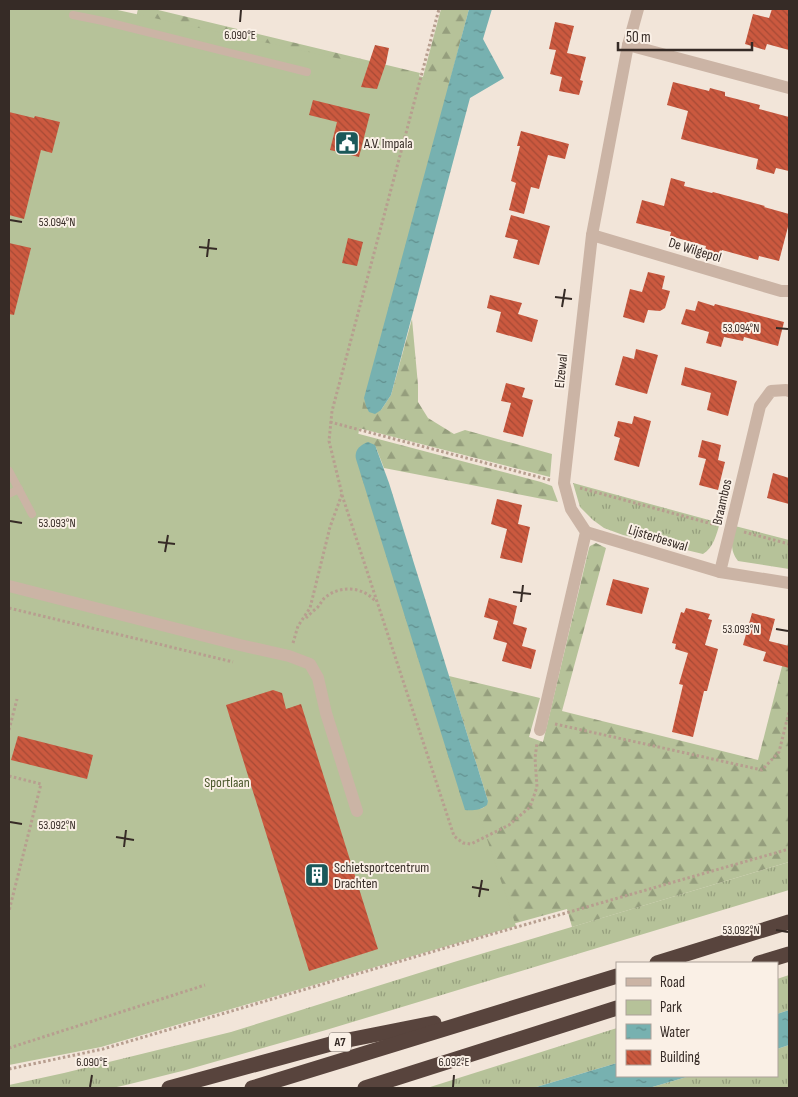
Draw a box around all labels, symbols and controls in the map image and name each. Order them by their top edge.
scale bar [618,20,752,52]
text: 6.090°E [224,28,256,43]
text: 50 m [626,28,651,47]
public building icon: A.V. Impala [334,130,360,156]
place label: A.V. Impala [363,135,413,152]
text: 53.094°N [39,215,75,230]
street label: De Wilgepol [666,234,724,266]
text: 53.094°N [723,321,759,336]
street label: Elzewal [551,353,571,389]
street label: Braambos [708,477,736,527]
text: 53.093°N [38,516,76,531]
street label: Lijsterbeswal [626,521,690,555]
text: 53.093°N [722,622,760,637]
park label: Sportlaan [204,774,250,791]
text: 53.092°N [38,818,76,833]
place label: Schietsportcentrum Drachten [334,859,429,892]
building icon: Schietsportcentrum Drachten [304,862,330,888]
text: 53.092°N [722,923,760,938]
legend [616,962,778,1077]
text: Road [660,973,685,992]
text: Park [660,998,682,1017]
text: Water [660,1023,691,1042]
road number: A7 [329,1032,351,1052]
text: Building [660,1048,700,1067]
text: 6.090°E [76,1055,108,1070]
text: 6.092°E [438,1055,470,1070]

